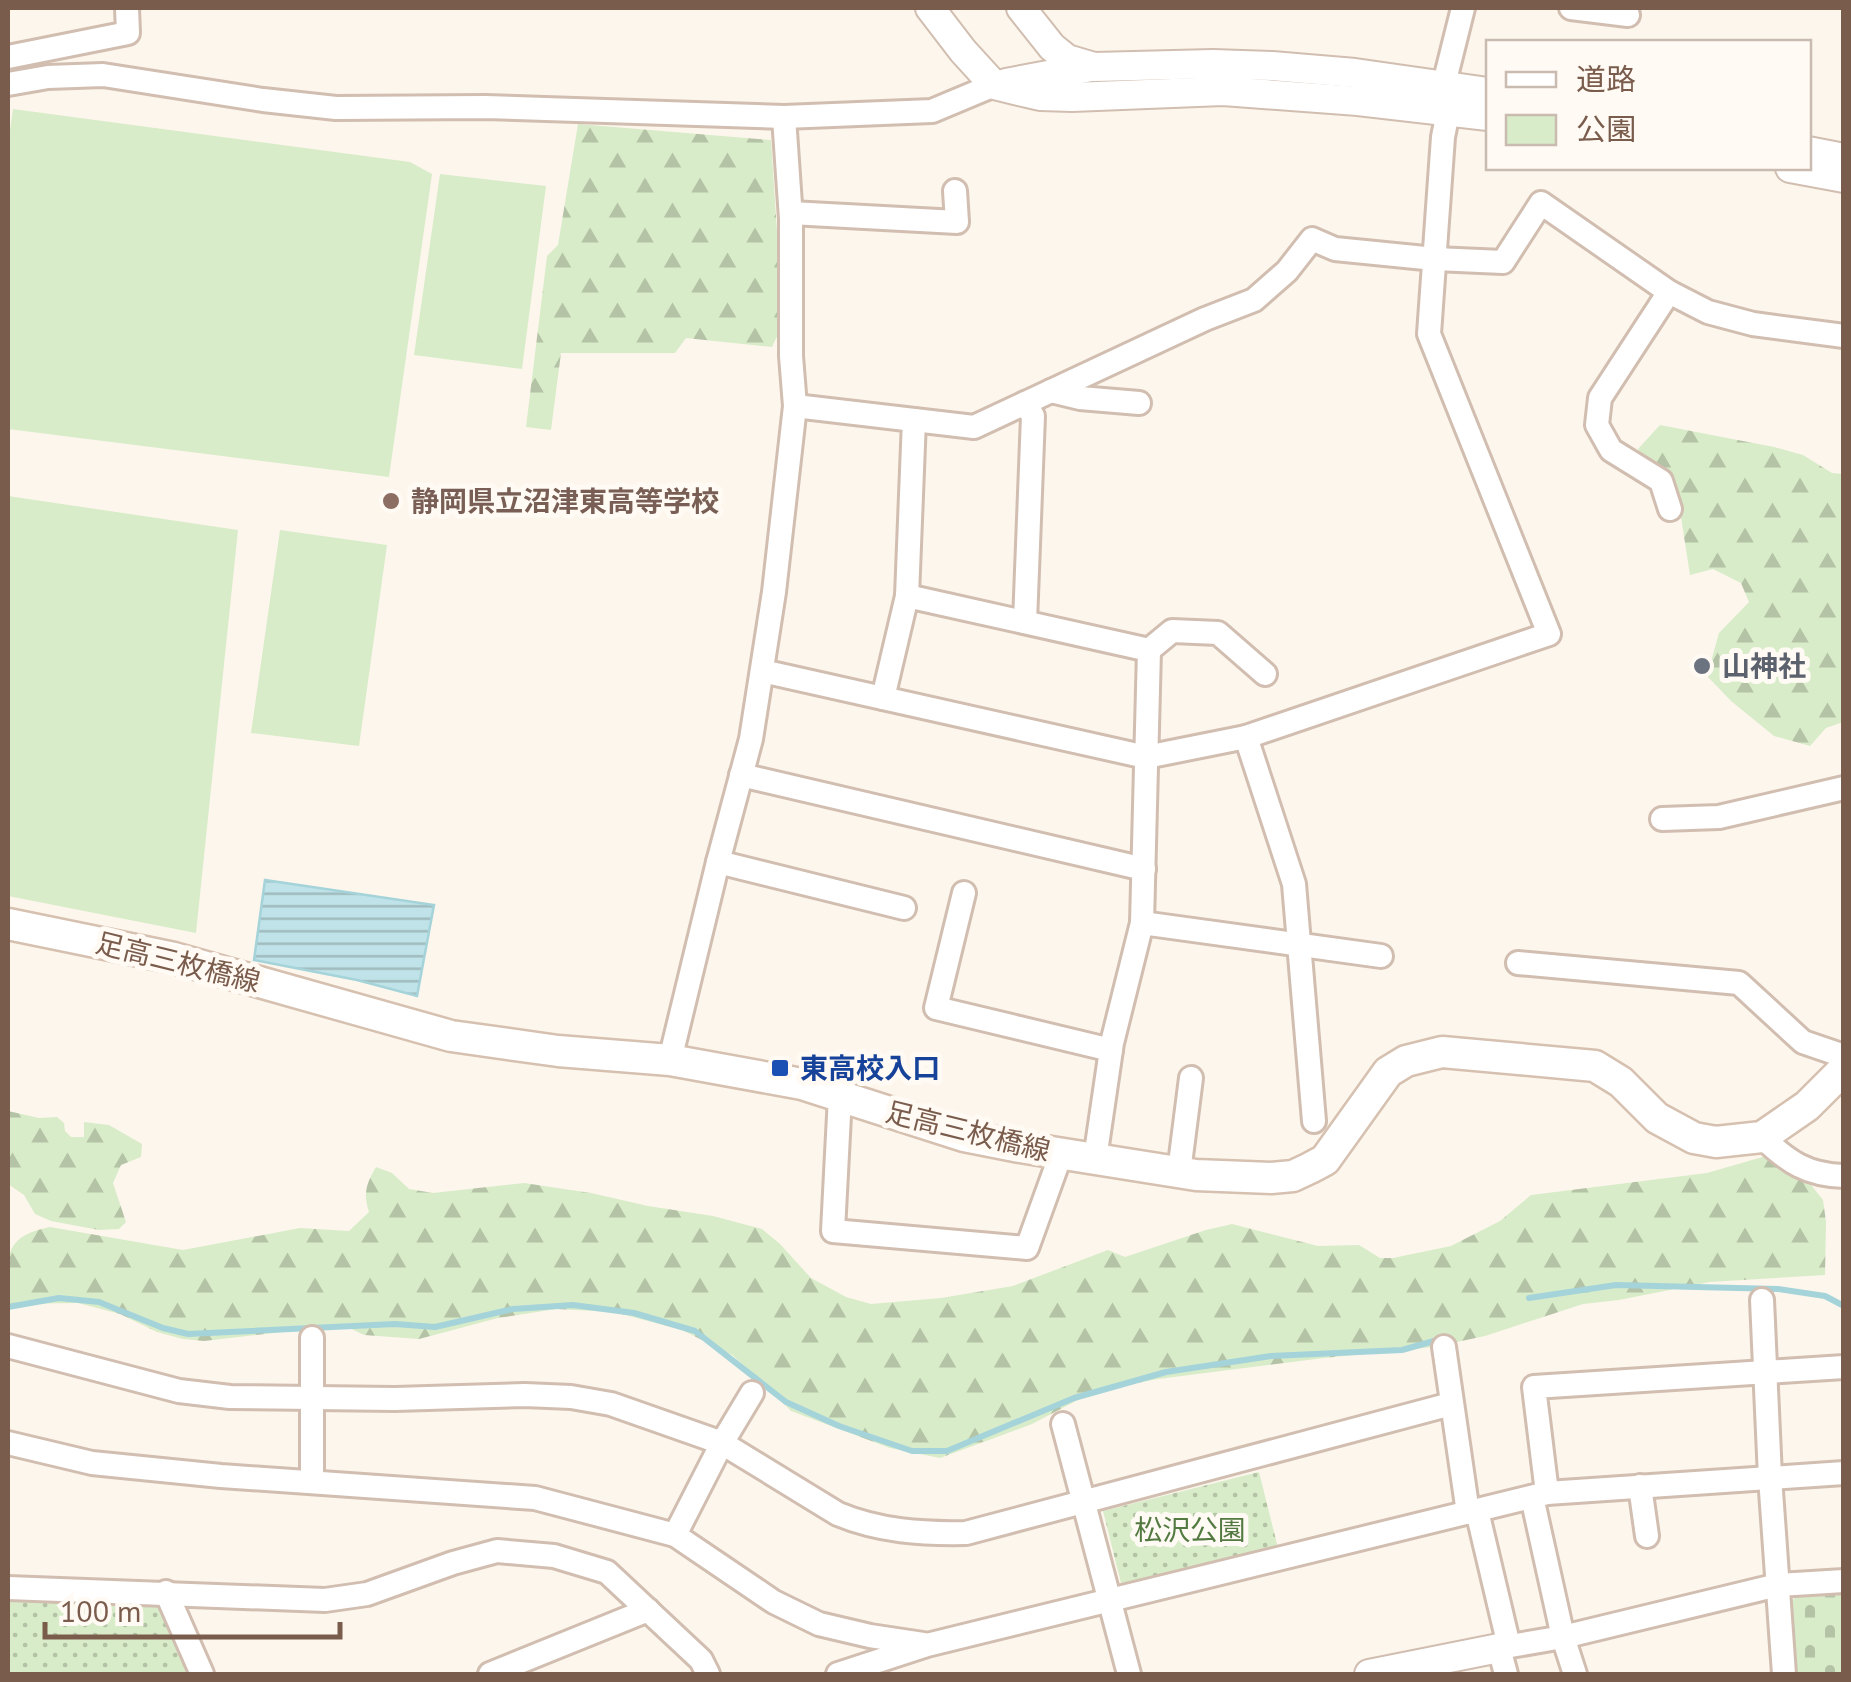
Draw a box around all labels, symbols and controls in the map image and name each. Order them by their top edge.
legend [1486,40,1811,170]
text: 道路 [1576,59,1636,98]
text: 公園 [1576,109,1636,148]
place label: 静岡県立沼津東高等学校 [411,482,719,519]
marker: 静岡県立沼津東高等学校 [380,490,402,512]
place label: 山神社 [1722,647,1806,684]
marker: 山神社 [1691,655,1713,677]
street label: 足高三枚橋線 [92,923,264,1000]
place label: 東高校入口 [800,1049,940,1086]
marker: 東高校入口 [769,1057,791,1079]
street label: 足高三枚橋線 [882,1092,1054,1169]
park label: 松沢公園 [1134,1511,1246,1548]
scale bar [45,1577,340,1639]
text: 100 m [60,1591,141,1630]

